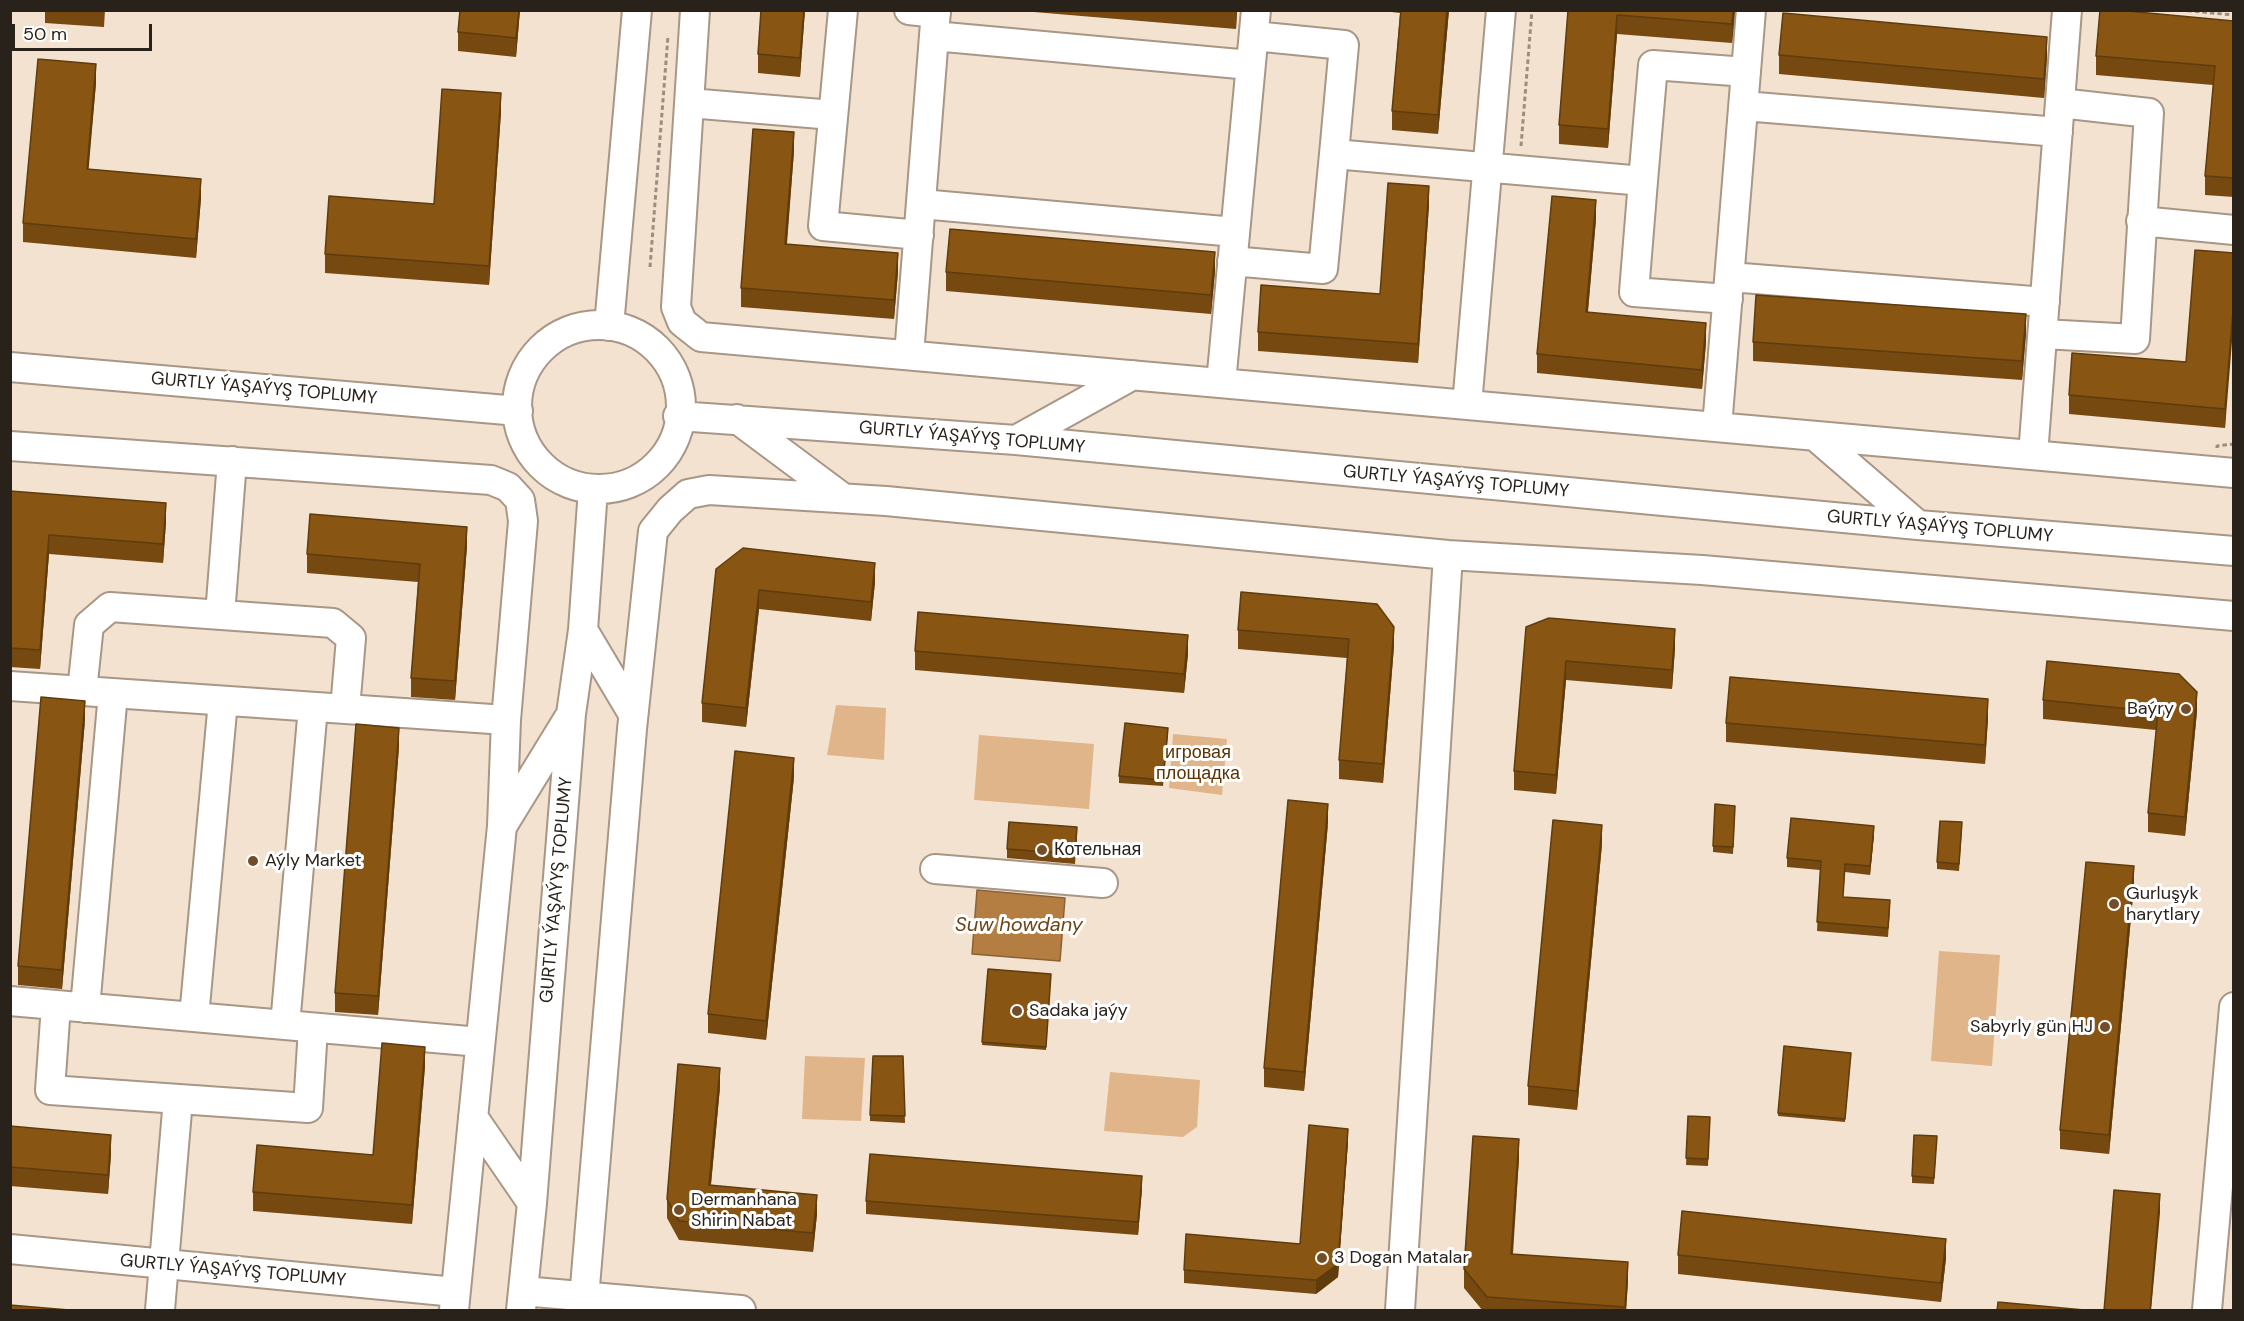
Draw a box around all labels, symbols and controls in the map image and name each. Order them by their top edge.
scale bar [15,12,154,50]
text: 50 m [23,22,67,46]
street label: GURTLY ÝAŞAÝYŞ TOPLUMY [150,368,378,410]
street label: GURTLY ÝAŞAÝYŞ TOPLUMY [858,417,1086,459]
street label: GURTLY ÝAŞAÝYŞ TOPLUMY [1342,461,1570,503]
street label: GURTLY ÝAŞAÝYŞ TOPLUMY [1826,506,2054,548]
place label: Baýry [2127,698,2174,720]
marker: Baýry [2179,702,2193,716]
park label: игровая площадка [1156,742,1240,784]
street label: GURTLY ÝAŞAÝYŞ TOPLUMY [536,776,578,1004]
place label: Котельная [1054,839,1141,861]
marker: Котельная [1035,843,1049,857]
place label: Aýly Market [265,850,362,872]
marker: Aýly Market [246,854,260,868]
place label: Gurluşyk harytlary [2126,883,2200,926]
marker: Gurluşyk harytlary [2107,897,2121,911]
water label: Suw howdany [955,914,1083,938]
place label: Sadaka jaýy [1029,1000,1128,1022]
marker: Sadaka jaýy [1010,1004,1024,1018]
place label: Sabyrly gün HJ [1970,1016,2093,1038]
marker: Sabyrly gün HJ [2098,1020,2112,1034]
place label: Dermanhana Shirin Nabat [691,1189,797,1232]
marker: Dermanhana Shirin Nabat [672,1203,686,1217]
place label: 3 Dogan Matalar [1334,1247,1469,1269]
street label: GURTLY ÝAŞAÝYŞ TOPLUMY [119,1250,347,1292]
marker: 3 Dogan Matalar [1315,1251,1329,1265]

